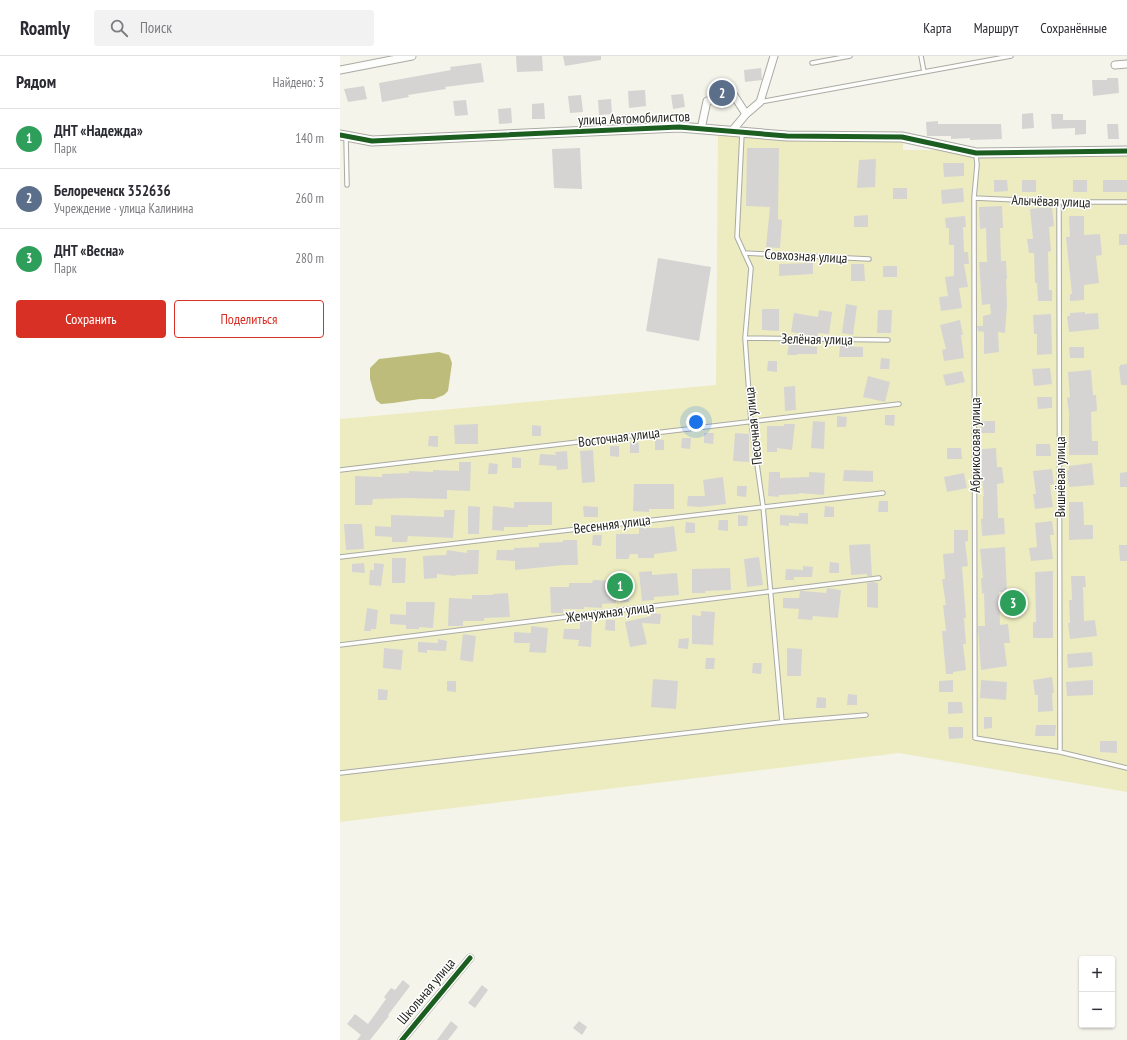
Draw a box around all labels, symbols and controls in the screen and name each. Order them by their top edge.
search box [94,10,374,46]
text: Roamly [20,16,70,40]
icon: search [108,17,130,39]
text: Поиск [140,18,172,37]
text: Карта [923,19,952,37]
text: Маршрут [974,19,1018,37]
text: Сохранённые [1040,19,1107,37]
text: Рядом [16,71,56,93]
text: Найдено: 3 [273,74,324,91]
pin: 2 [709,78,735,108]
street label: улица Автомобилистов [578,107,691,129]
text: ДНТ «Надежда» [54,121,143,140]
text: 1 [26,130,32,147]
text: 140 m [295,130,324,147]
text: Парк [54,140,77,157]
text: Белореченск 352636 [54,181,171,200]
text: 2 [26,190,32,207]
text: 260 m [295,190,324,207]
street label: Алычёвая улица [1011,191,1091,211]
text: Учреждение · улица Калинина [54,200,193,217]
text: ДНТ «Весна» [54,241,124,260]
street label: Совхозная улица [764,245,848,267]
text: 3 [26,250,32,267]
text: 280 m [295,250,324,267]
text: Парк [54,260,77,277]
button: Сохранить [16,300,166,338]
button: Поделиться [174,300,324,338]
street label: Зелёная улица [781,329,853,349]
street label: Песочная улица [740,386,766,466]
street label: Абрикосовая улица [966,397,984,493]
your location [686,412,706,432]
street label: Восточная улица [577,423,661,451]
street label: Вишнёвая улица [1051,436,1069,518]
street label: Весенняя улица [572,510,652,538]
pin: 1 [607,571,633,601]
pin: 3 [1000,588,1026,618]
street label: Жемчужная улица [564,598,655,626]
street label: Школьная улица [393,954,459,1028]
map controls [1079,956,1115,1028]
button: + [1079,956,1115,992]
button: − [1079,992,1115,1028]

